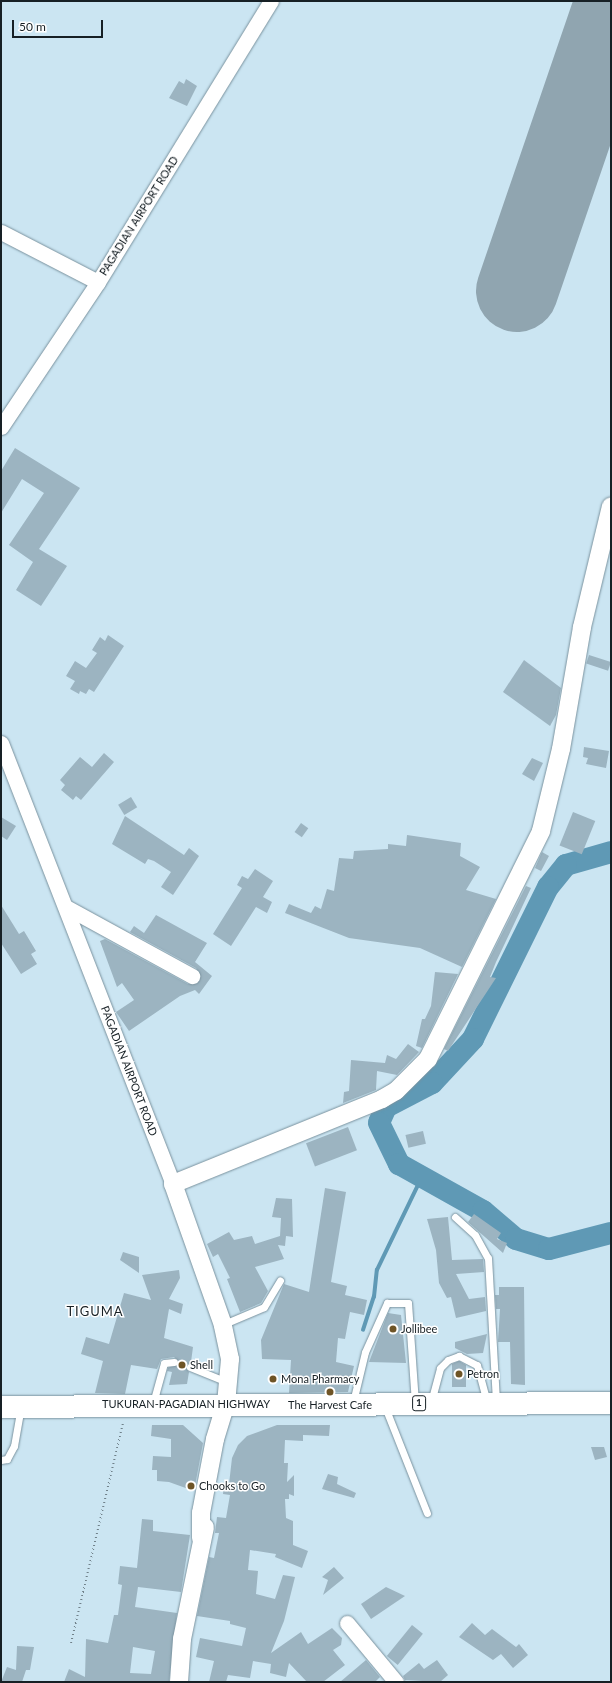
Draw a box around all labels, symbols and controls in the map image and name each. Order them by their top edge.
scale bar [14,12,105,38]
text: 50 m [19,19,46,34]
street label: PAGADIAN AIRPORT ROAD [97,154,181,278]
street label: PAGADIAN AIRPORT ROAD [98,1004,160,1138]
district label: TIGUMA [66,1303,124,1319]
place label: Jollibee [401,1322,437,1336]
marker: Jollibee [388,1324,398,1334]
place label: Shell [190,1358,213,1372]
marker: Shell [177,1360,187,1370]
place label: Petron [467,1367,499,1381]
marker: Petron [454,1369,464,1379]
place label: Mona Pharmacy [281,1372,359,1386]
marker: Mona Pharmacy [268,1374,278,1384]
marker: The Harvest Cafe [325,1387,335,1397]
road number: 1 [412,1395,426,1411]
street label: TUKURAN-PAGADIAN HIGHWAY [102,1397,270,1411]
place label: The Harvest Cafe [288,1398,372,1412]
place label: Chooks to Go [199,1479,265,1493]
marker: Chooks to Go [186,1481,196,1491]

